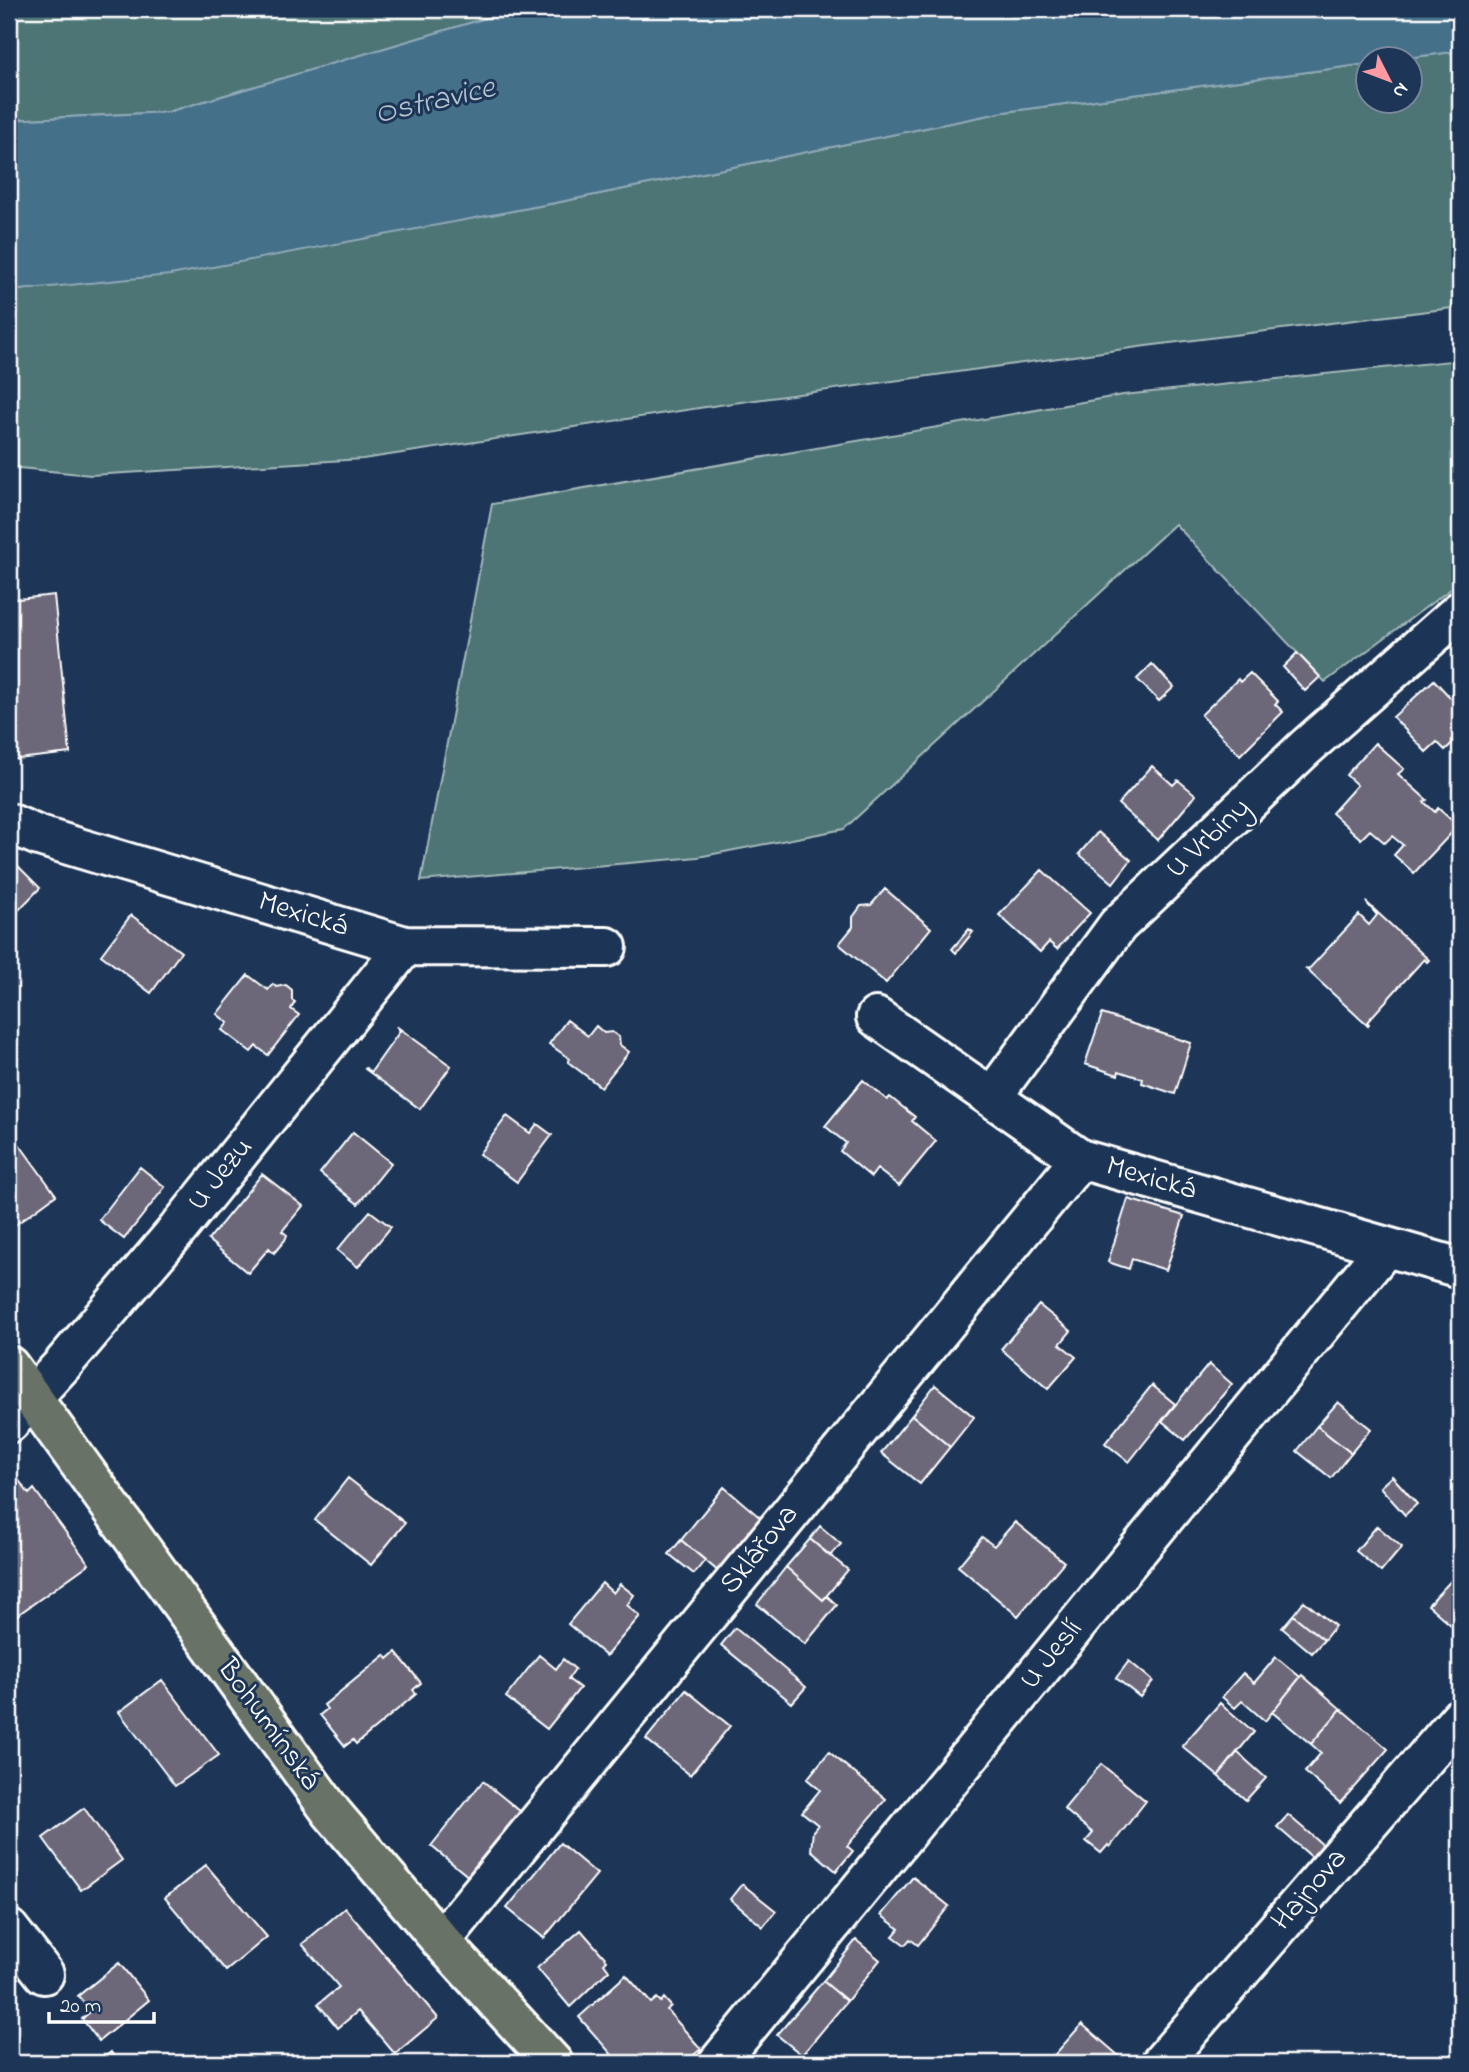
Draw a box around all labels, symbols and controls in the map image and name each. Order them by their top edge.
north arrow [1354,46,1424,116]
water label: Ostravice [370,65,501,139]
text: N [1385,76,1414,104]
street label: U Vrbiny [1156,788,1262,890]
street label: Mexická [253,880,353,950]
street label: U Jezu [177,1128,265,1222]
street label: Mexická [1101,1145,1201,1213]
street label: Sklářova [710,1495,810,1605]
street label: U Jeslí [1010,1610,1094,1700]
street label: Bohumínská [205,1649,331,1800]
street label: Hajnova [1261,1839,1359,1941]
scale bar [49,1981,154,2025]
text: 20 m [60,1992,101,2022]

